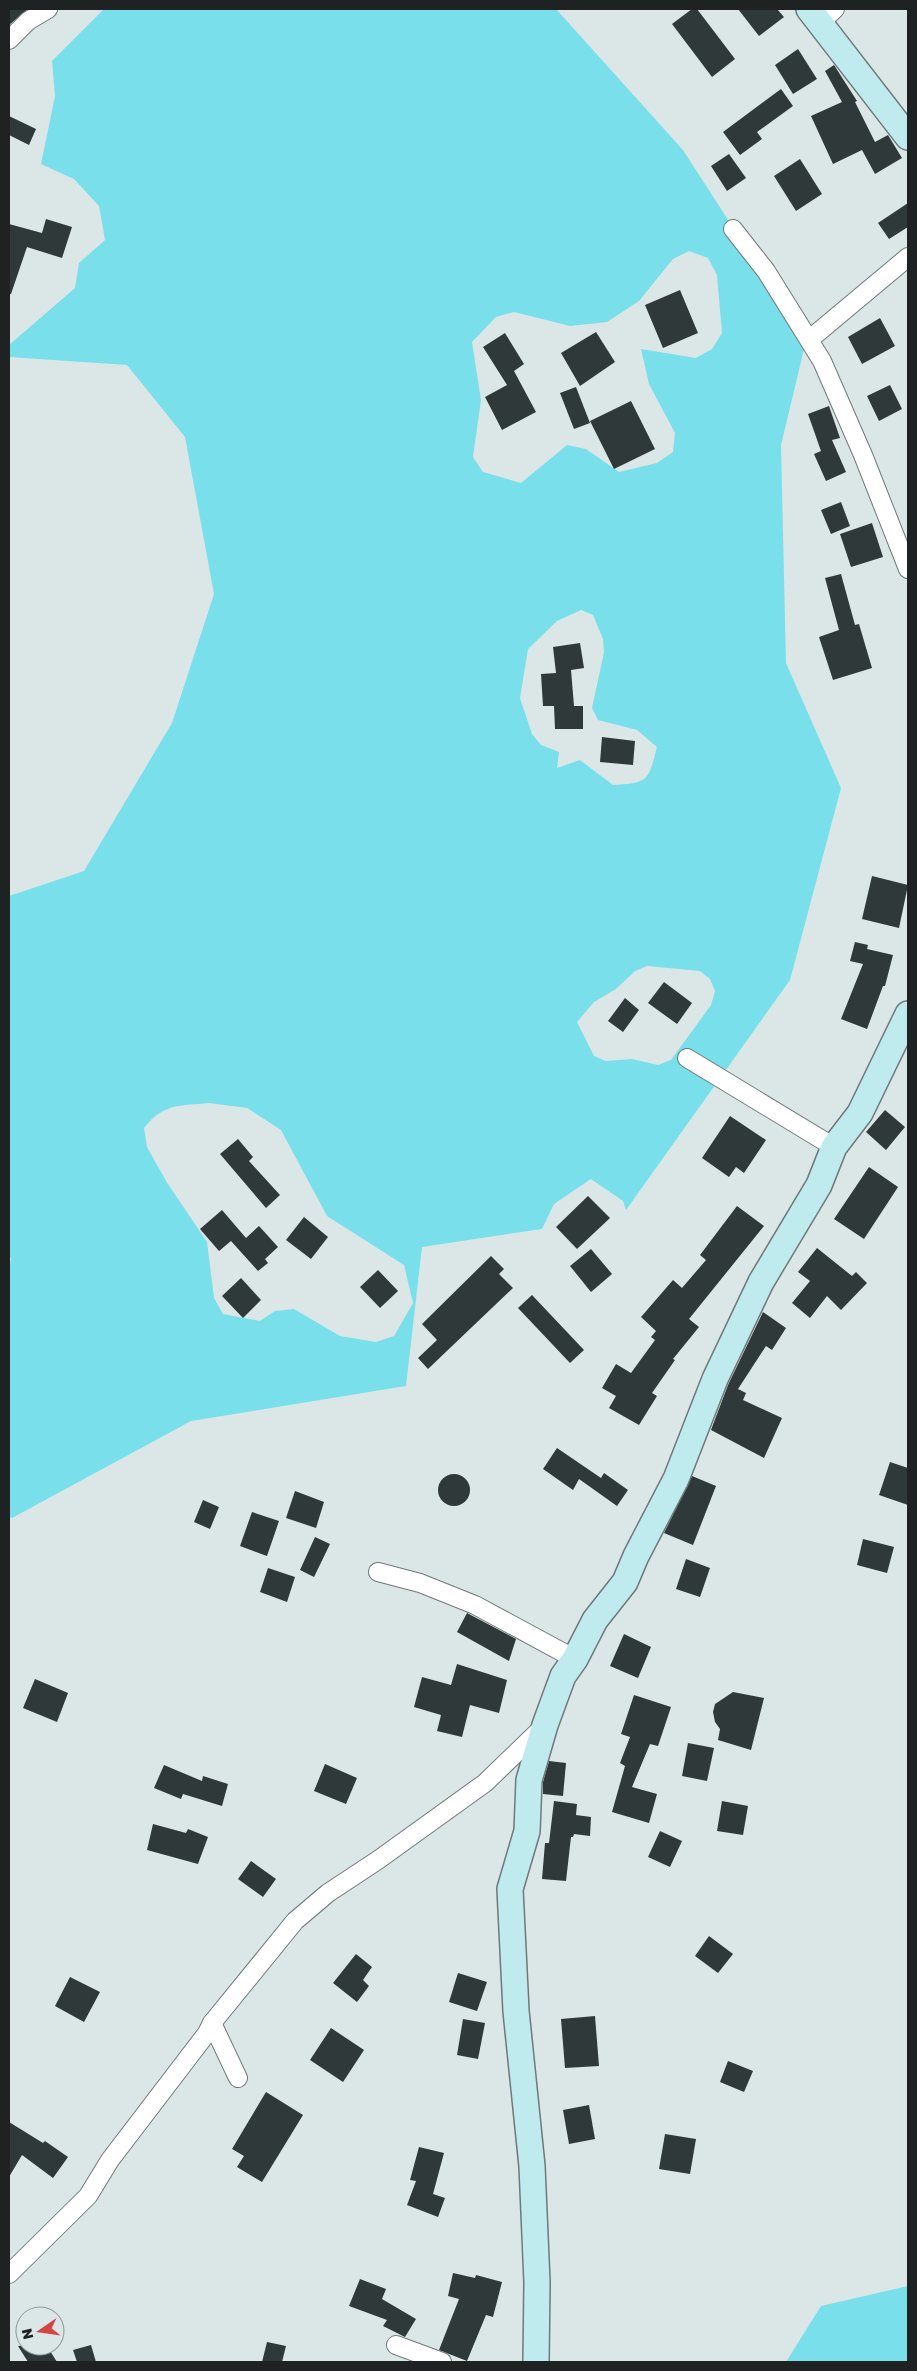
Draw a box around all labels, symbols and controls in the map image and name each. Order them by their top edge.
north arrow [15,2306,65,2356]
text: N [17,2327,36,2341]

